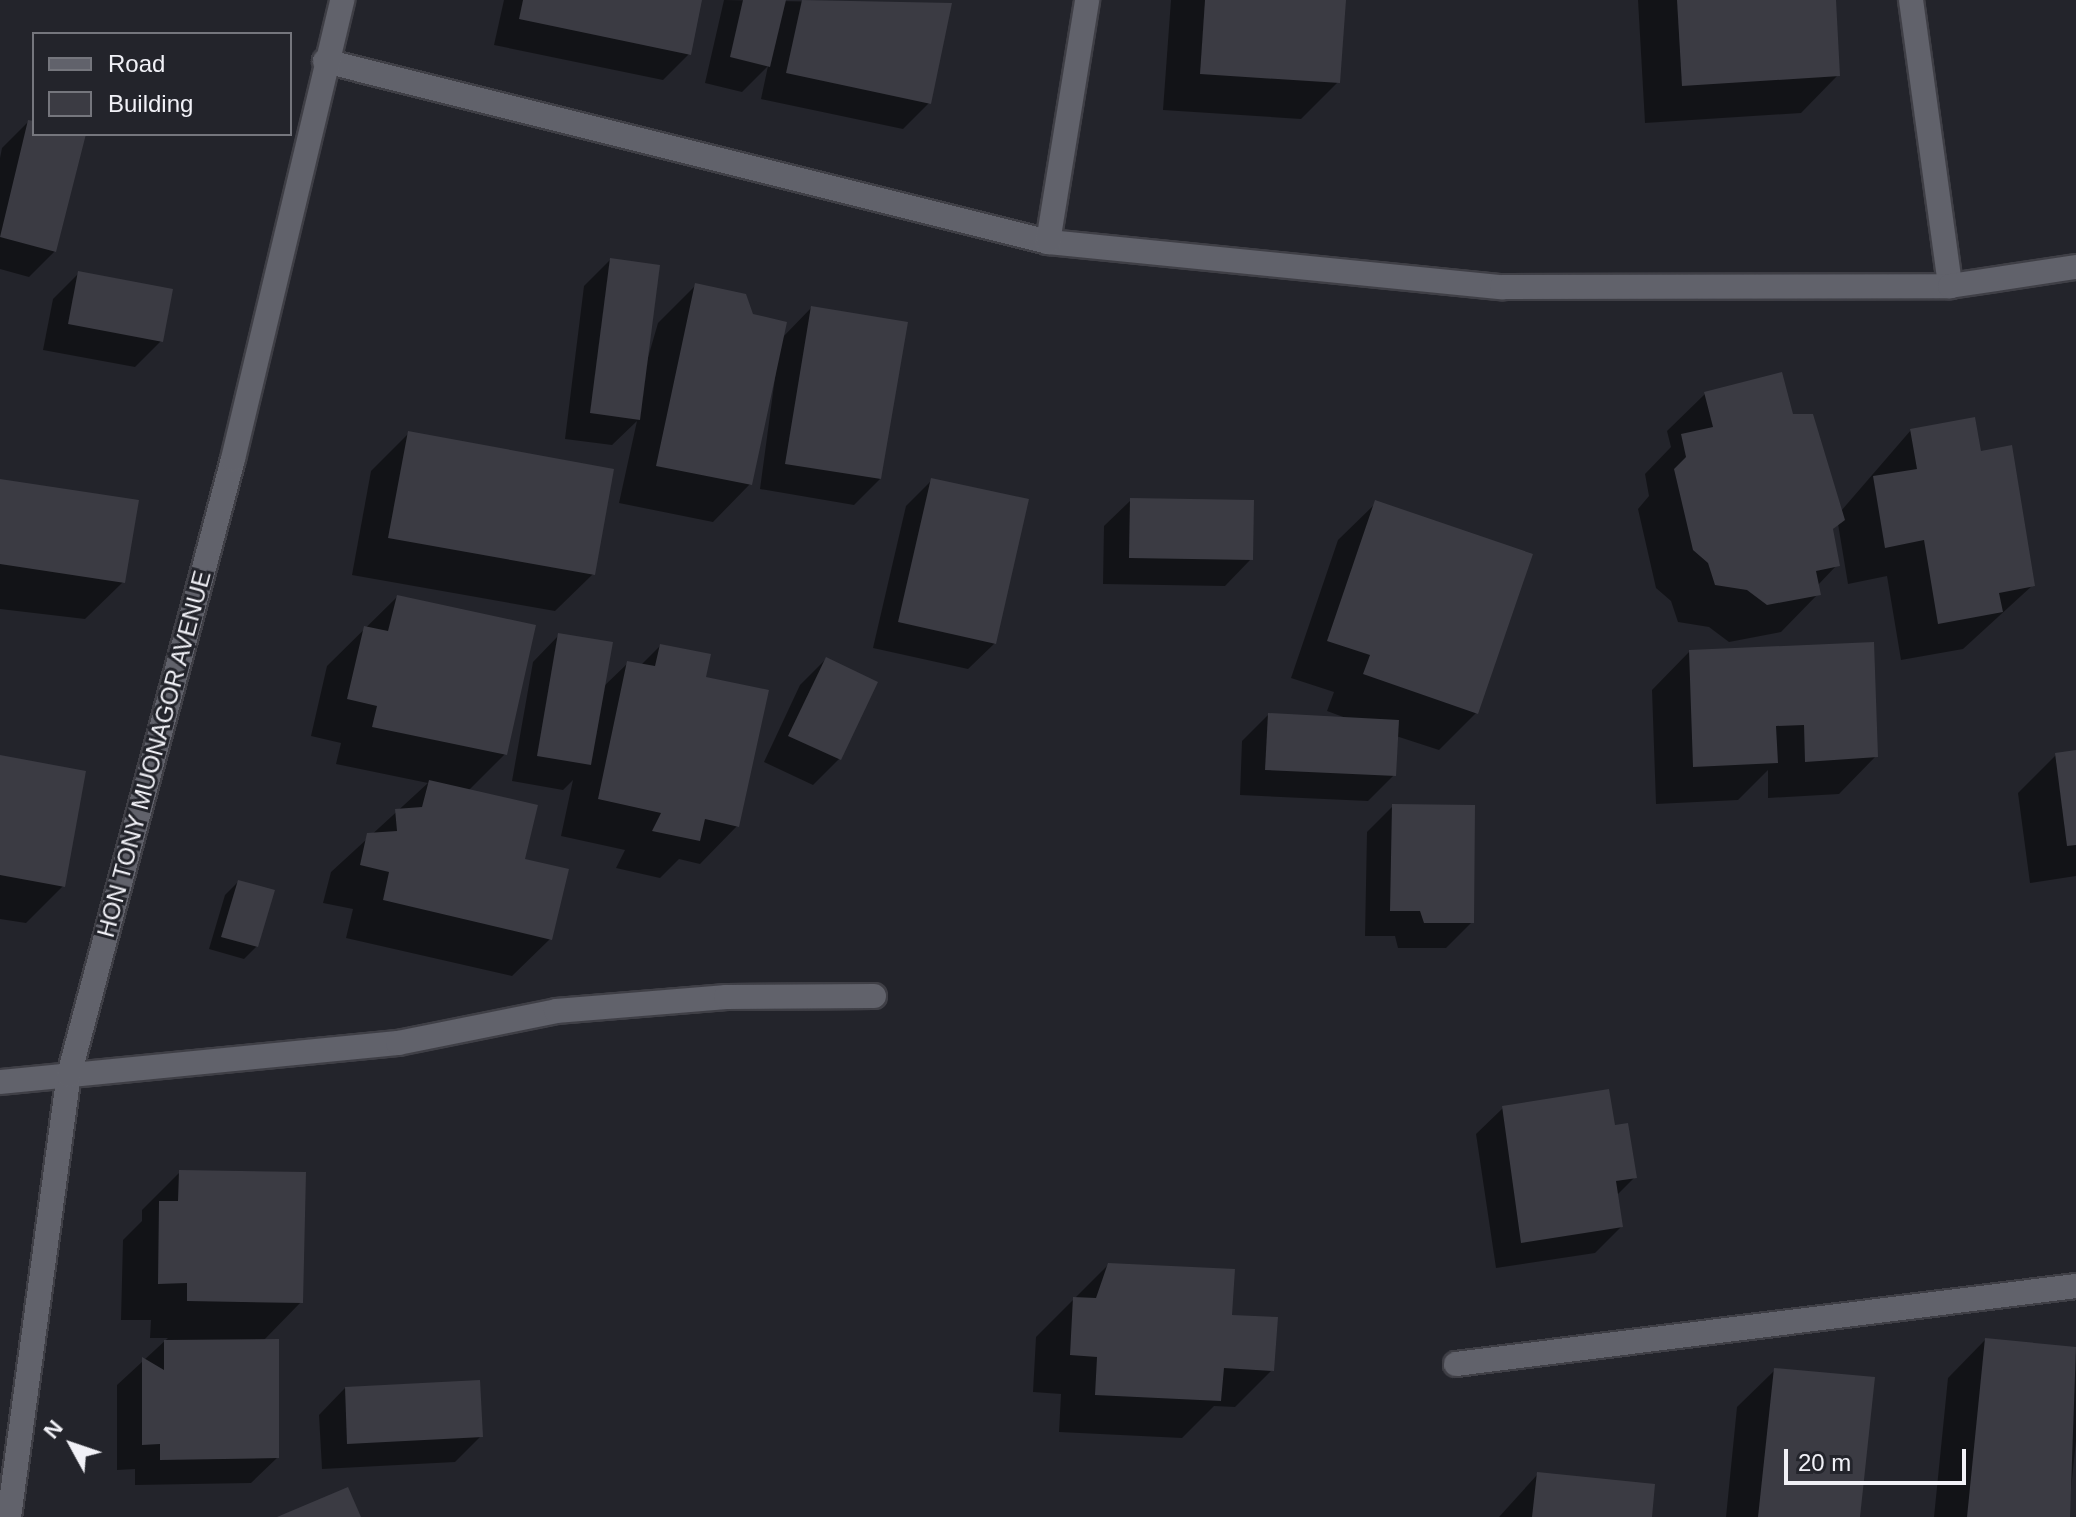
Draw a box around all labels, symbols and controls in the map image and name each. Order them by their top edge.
legend [32,32,292,136]
text: Road [108,50,165,77]
text: Building [108,90,193,117]
street label: HON TONY MUONAGOR AVENUE [91,567,217,941]
north arrow [32,1405,112,1485]
text: N [39,1415,68,1443]
scale bar [1788,1433,1970,1483]
text: 20 m [1798,1449,1851,1476]

